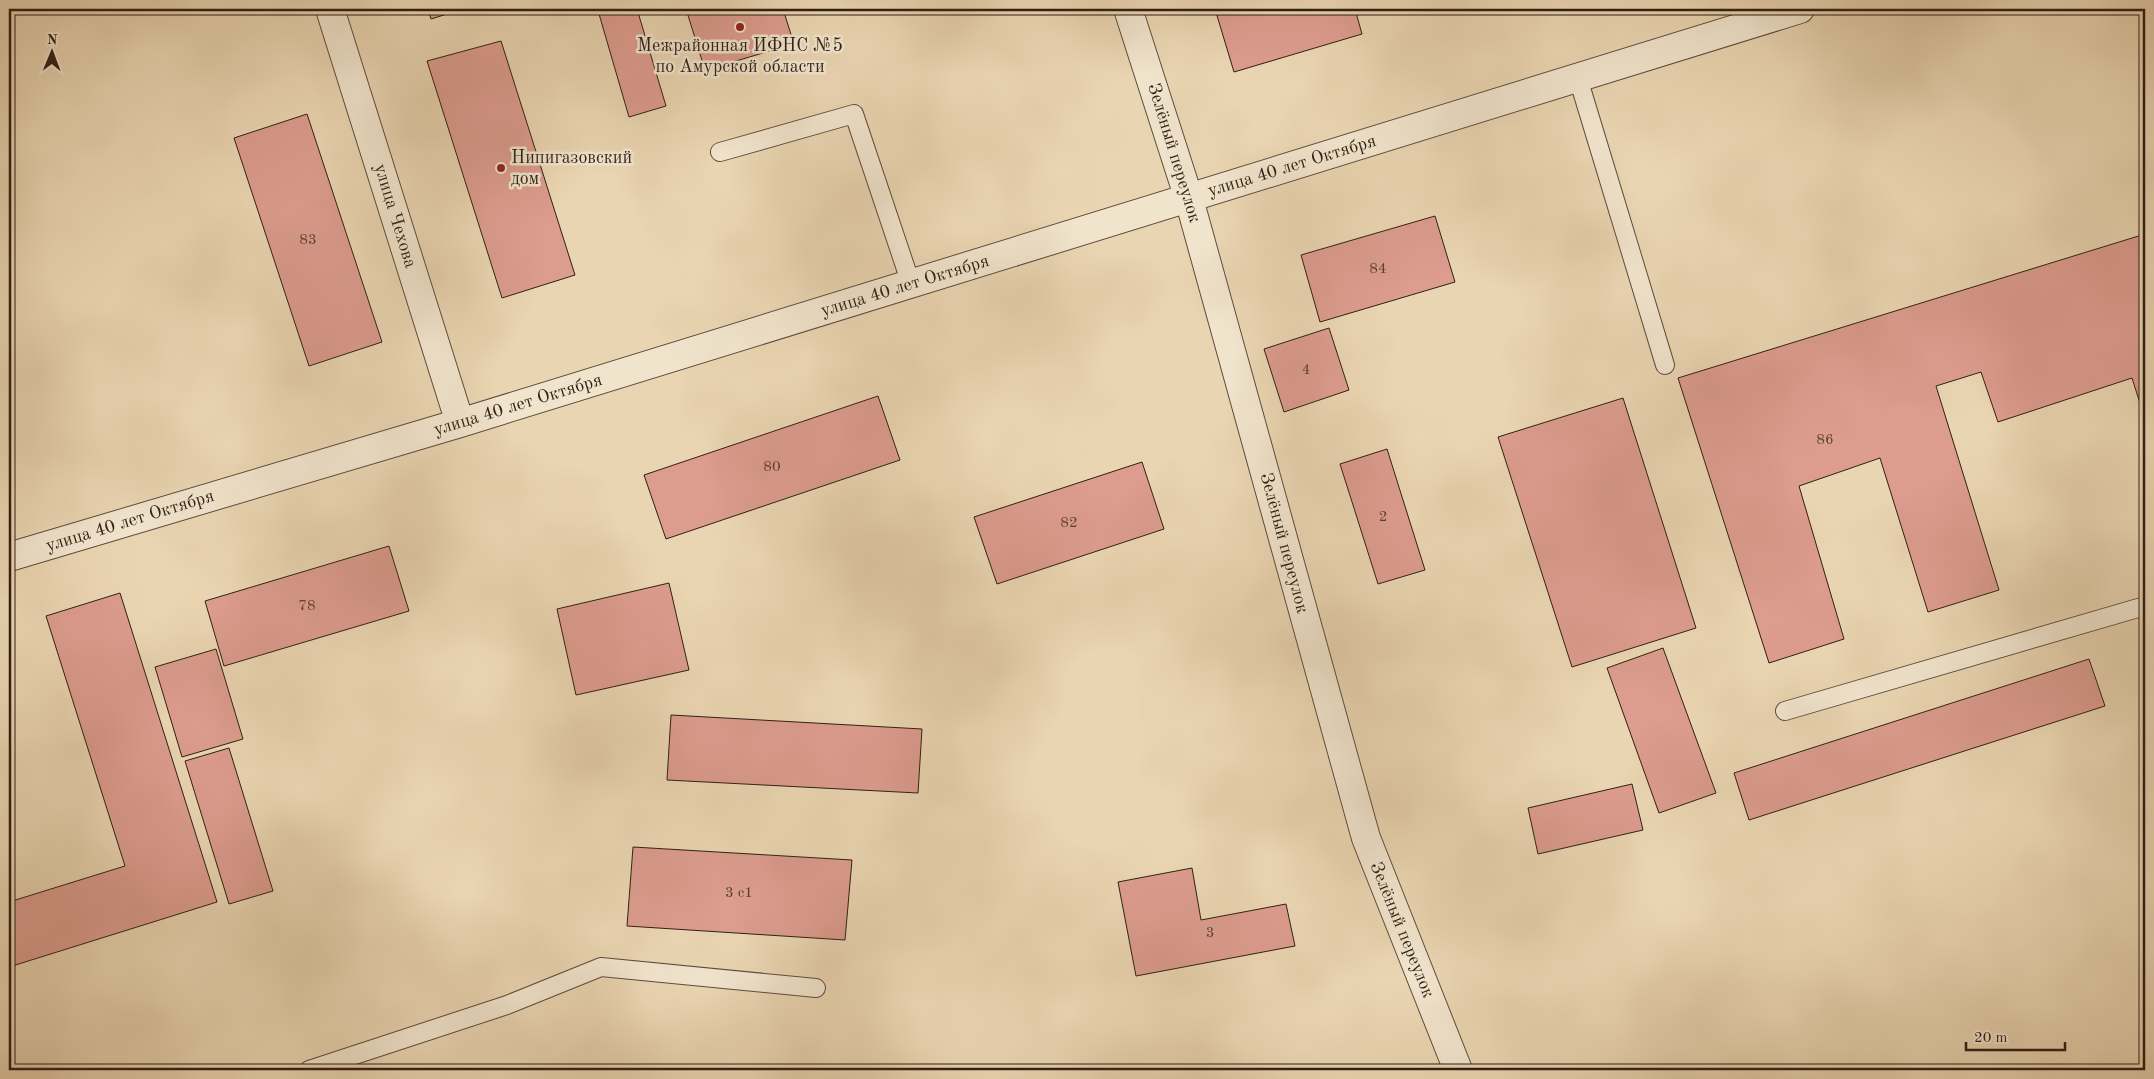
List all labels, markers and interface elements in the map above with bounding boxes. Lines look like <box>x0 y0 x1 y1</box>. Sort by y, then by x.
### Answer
marker: Межрайонная ИФНС №5 по Амурской области <box>734 21 746 33</box>
north arrow <box>28 28 78 78</box>
text: N <box>47 33 58 47</box>
place label: Межрайонная ИФНС №5 по Амурской области <box>637 37 843 76</box>
street label: Зелёный переулок <box>1144 81 1204 225</box>
street label: улица 40 лет Октября <box>1206 132 1378 200</box>
place label: Нипигазовский дом <box>511 149 632 188</box>
street label: улица Чехова <box>371 162 419 270</box>
marker: Нипигазовский дом <box>495 162 507 174</box>
house number: 83 <box>299 233 317 248</box>
street label: улица 40 лет Октября <box>819 252 991 320</box>
house number: 84 <box>1369 262 1387 277</box>
house number: 4 <box>1302 363 1310 378</box>
street label: улица 40 лет Октября <box>432 371 604 439</box>
house number: 86 <box>1816 433 1834 448</box>
house number: 80 <box>763 460 781 475</box>
street label: Зелёный переулок <box>1257 471 1311 615</box>
street label: улица 40 лет Октября <box>44 487 216 555</box>
house number: 2 <box>1379 510 1387 525</box>
house number: 82 <box>1060 516 1078 531</box>
house number: 78 <box>298 599 316 614</box>
street label: Зелёный переулок <box>1367 860 1437 1000</box>
house number: 3 с1 <box>725 886 753 901</box>
house number: 3 <box>1206 926 1214 941</box>
scale bar <box>1966 1019 2065 1051</box>
text: 20 m <box>1974 1031 2008 1046</box>

